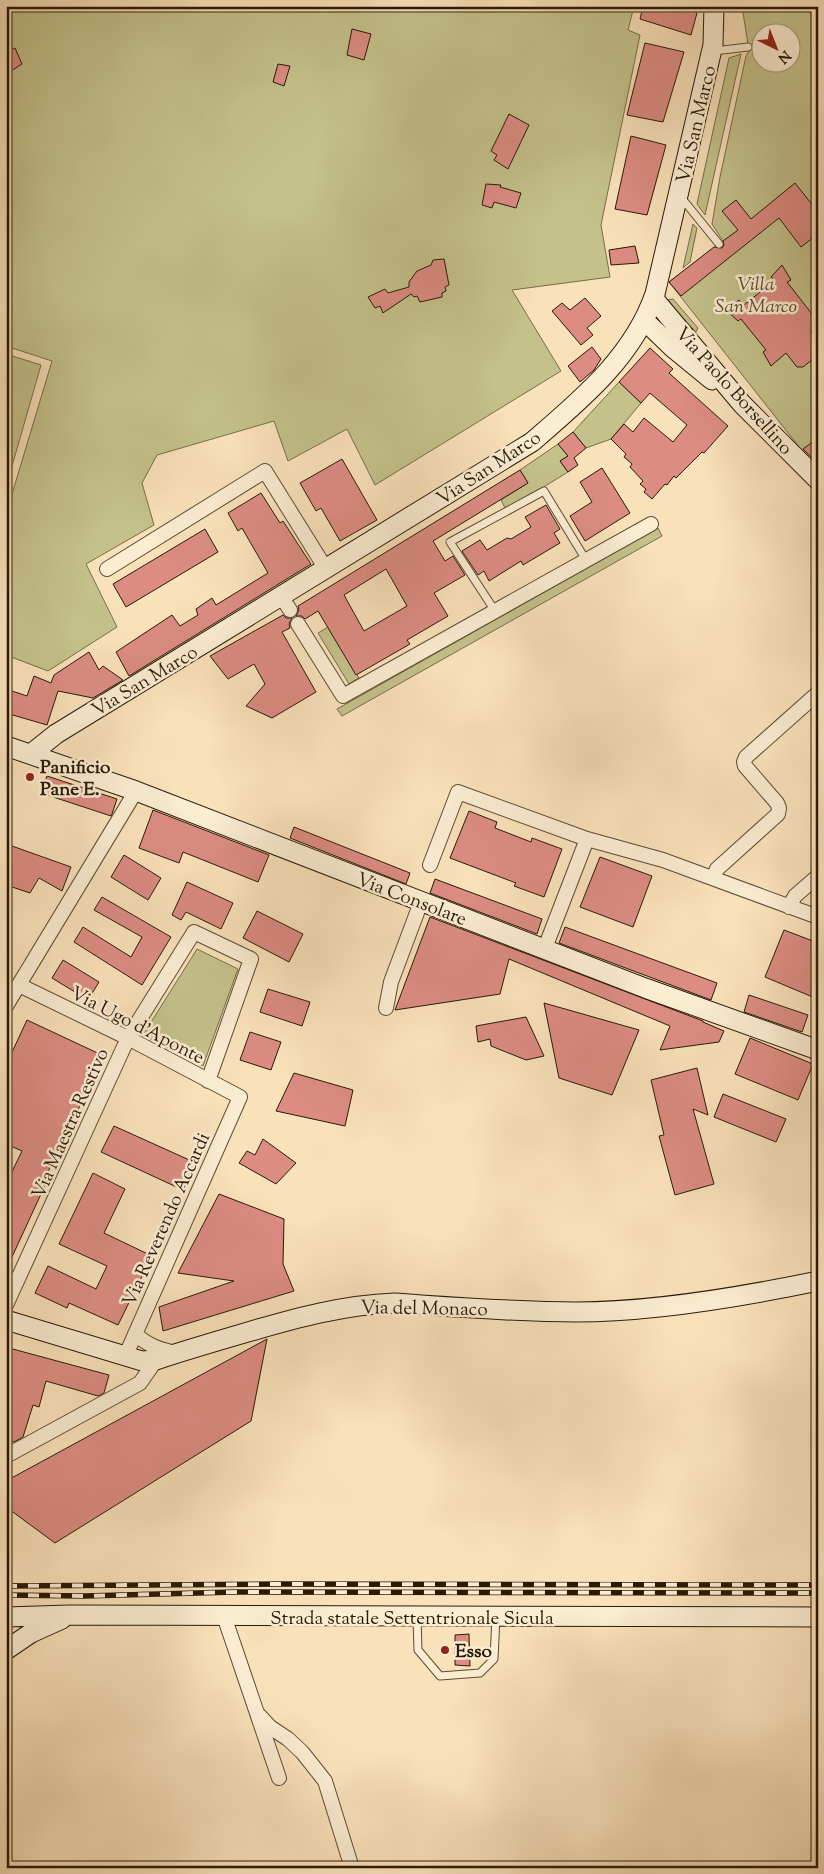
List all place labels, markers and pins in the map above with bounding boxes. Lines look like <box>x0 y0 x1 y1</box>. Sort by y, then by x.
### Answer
place label: Panificio Pane E. <box>40 755 111 804</box>
marker: Panificio Pane E. <box>24 771 36 783</box>
place label: Esso <box>455 1639 492 1666</box>
marker: Esso <box>439 1644 451 1656</box>

